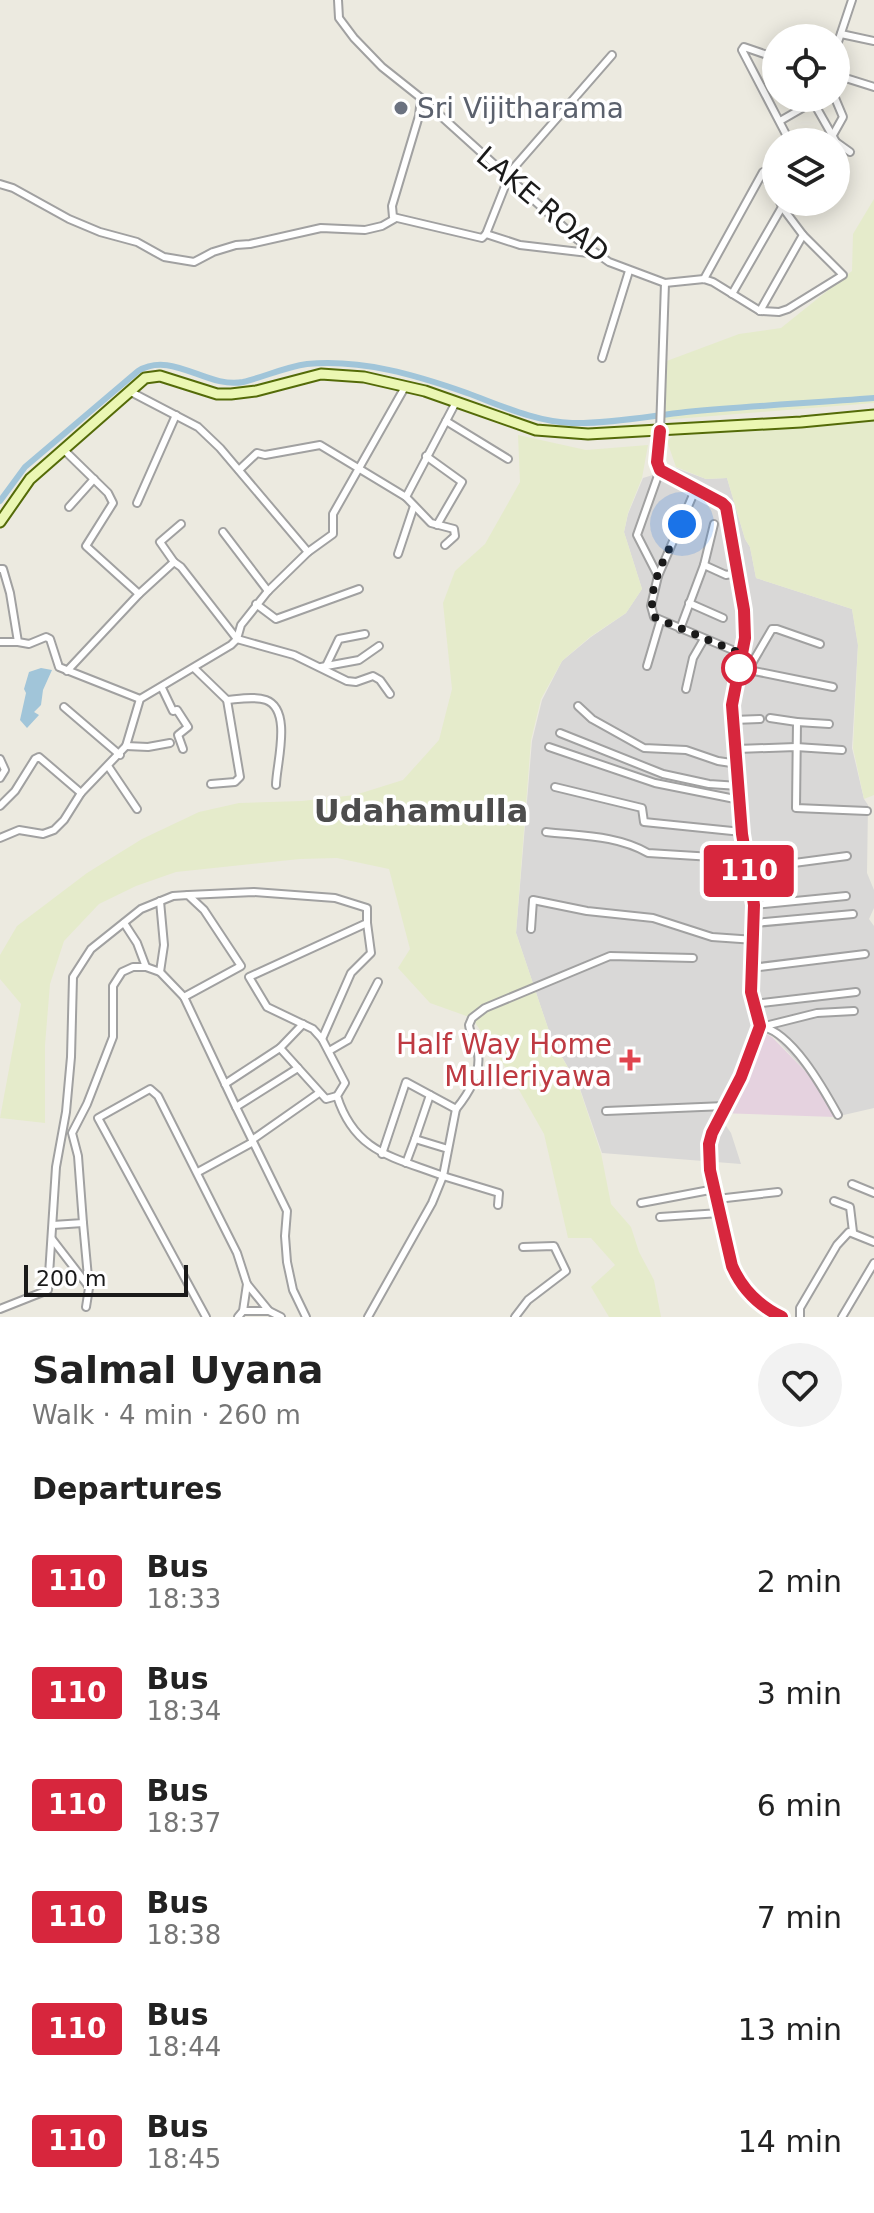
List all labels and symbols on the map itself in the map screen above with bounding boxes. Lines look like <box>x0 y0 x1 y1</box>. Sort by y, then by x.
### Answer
place label: Sri Vijitharama <box>417 92 624 125</box>
marker: Sri Vijitharama <box>392 99 410 117</box>
street label: LAKE ROAD <box>470 140 615 269</box>
your location <box>662 504 702 544</box>
unlabelled marker <box>722 651 756 685</box>
district label: Udahamulla <box>314 792 528 830</box>
line badge: 110 <box>703 845 795 897</box>
place label: Half Way Home Mulleriyawa <box>396 1028 612 1093</box>
marker: Half Way Home Mulleriyawa <box>619 1049 641 1071</box>
scale bar <box>24 1261 188 1297</box>

